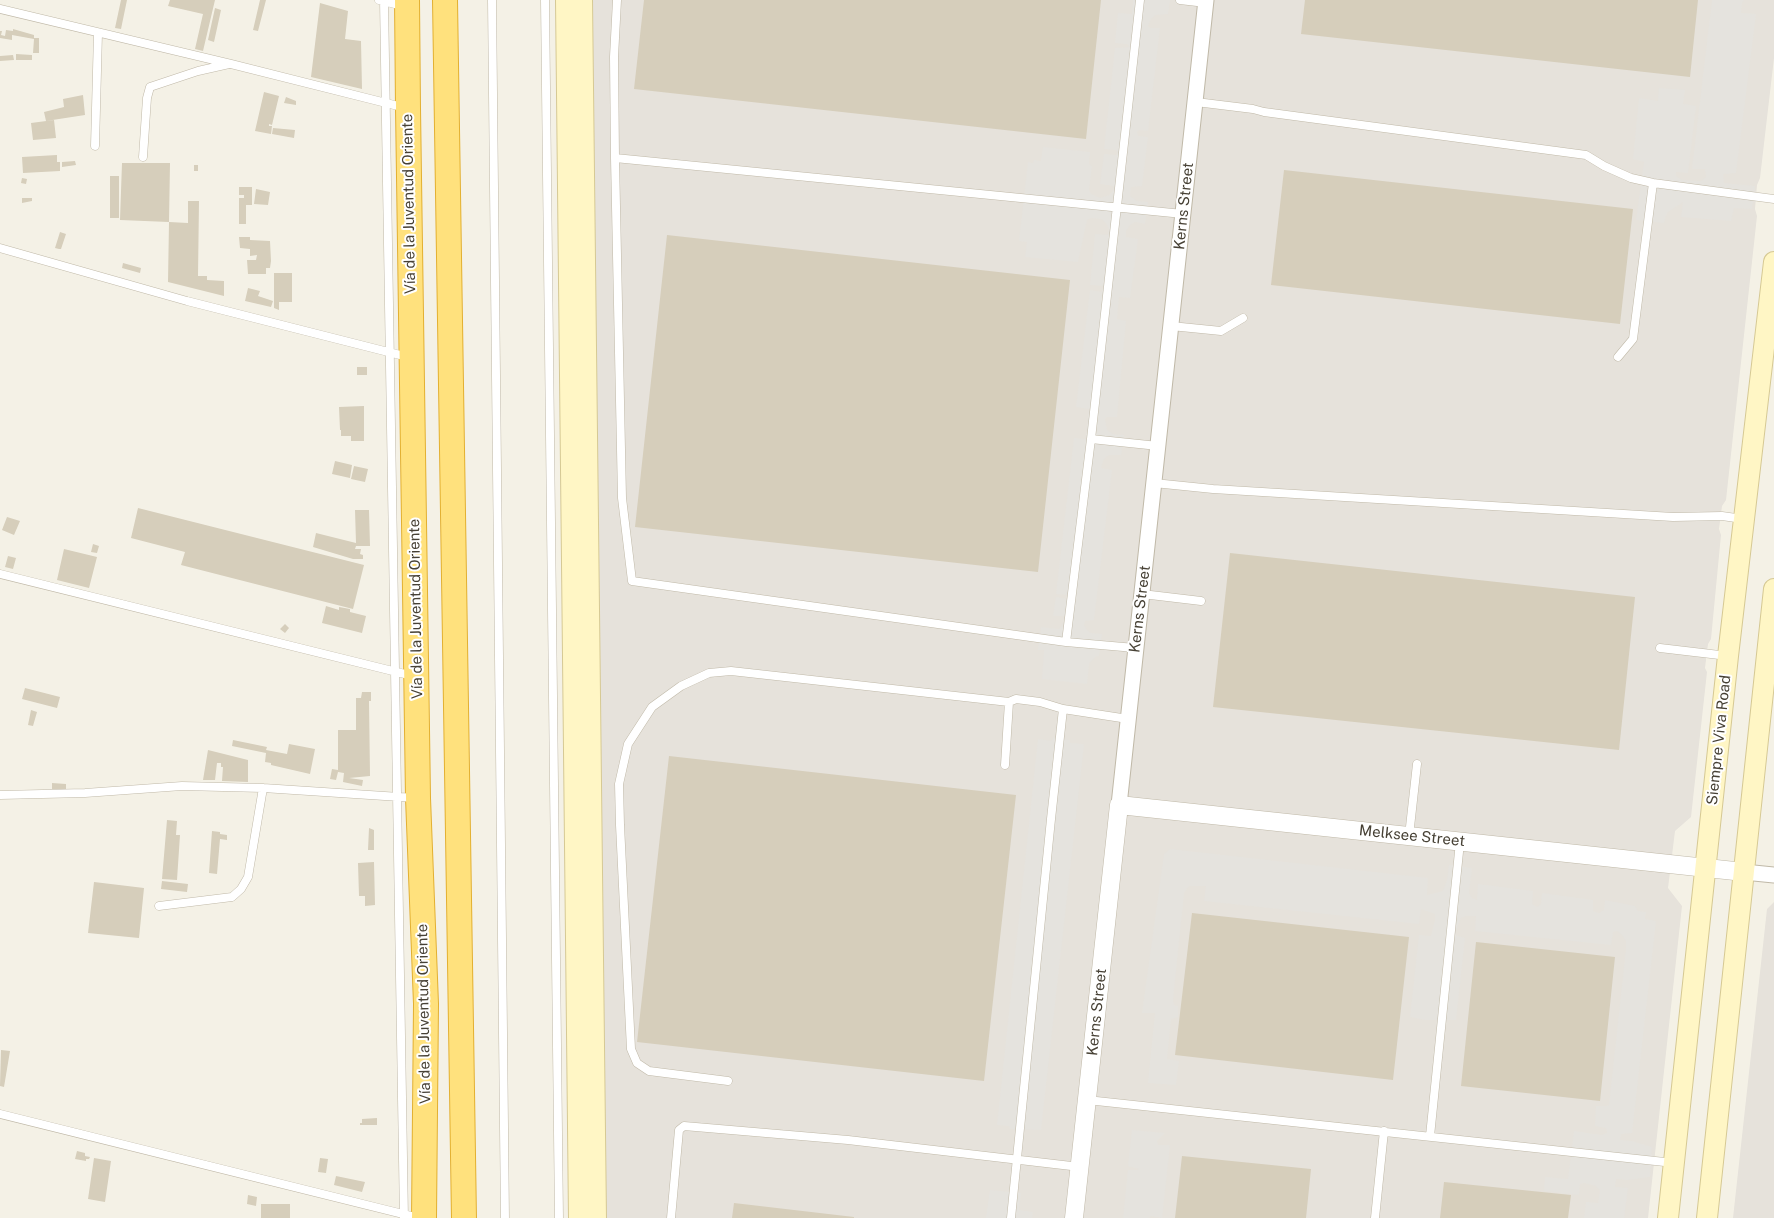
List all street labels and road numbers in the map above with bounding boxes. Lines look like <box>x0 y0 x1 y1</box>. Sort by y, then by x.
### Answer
street label: Vía de la Juventud Oriente <box>398 114 420 294</box>
street label: Kerns Street <box>1170 161 1198 251</box>
street label: Vía de la Juventud Oriente <box>405 519 427 699</box>
street label: Kerns Street <box>1126 564 1154 654</box>
street label: Siempre Viva Road <box>1703 674 1735 806</box>
street label: Melksee Street <box>1358 821 1466 851</box>
street label: Vía de la Juventud Oriente <box>413 924 435 1104</box>
street label: Kerns Street <box>1083 967 1111 1057</box>

